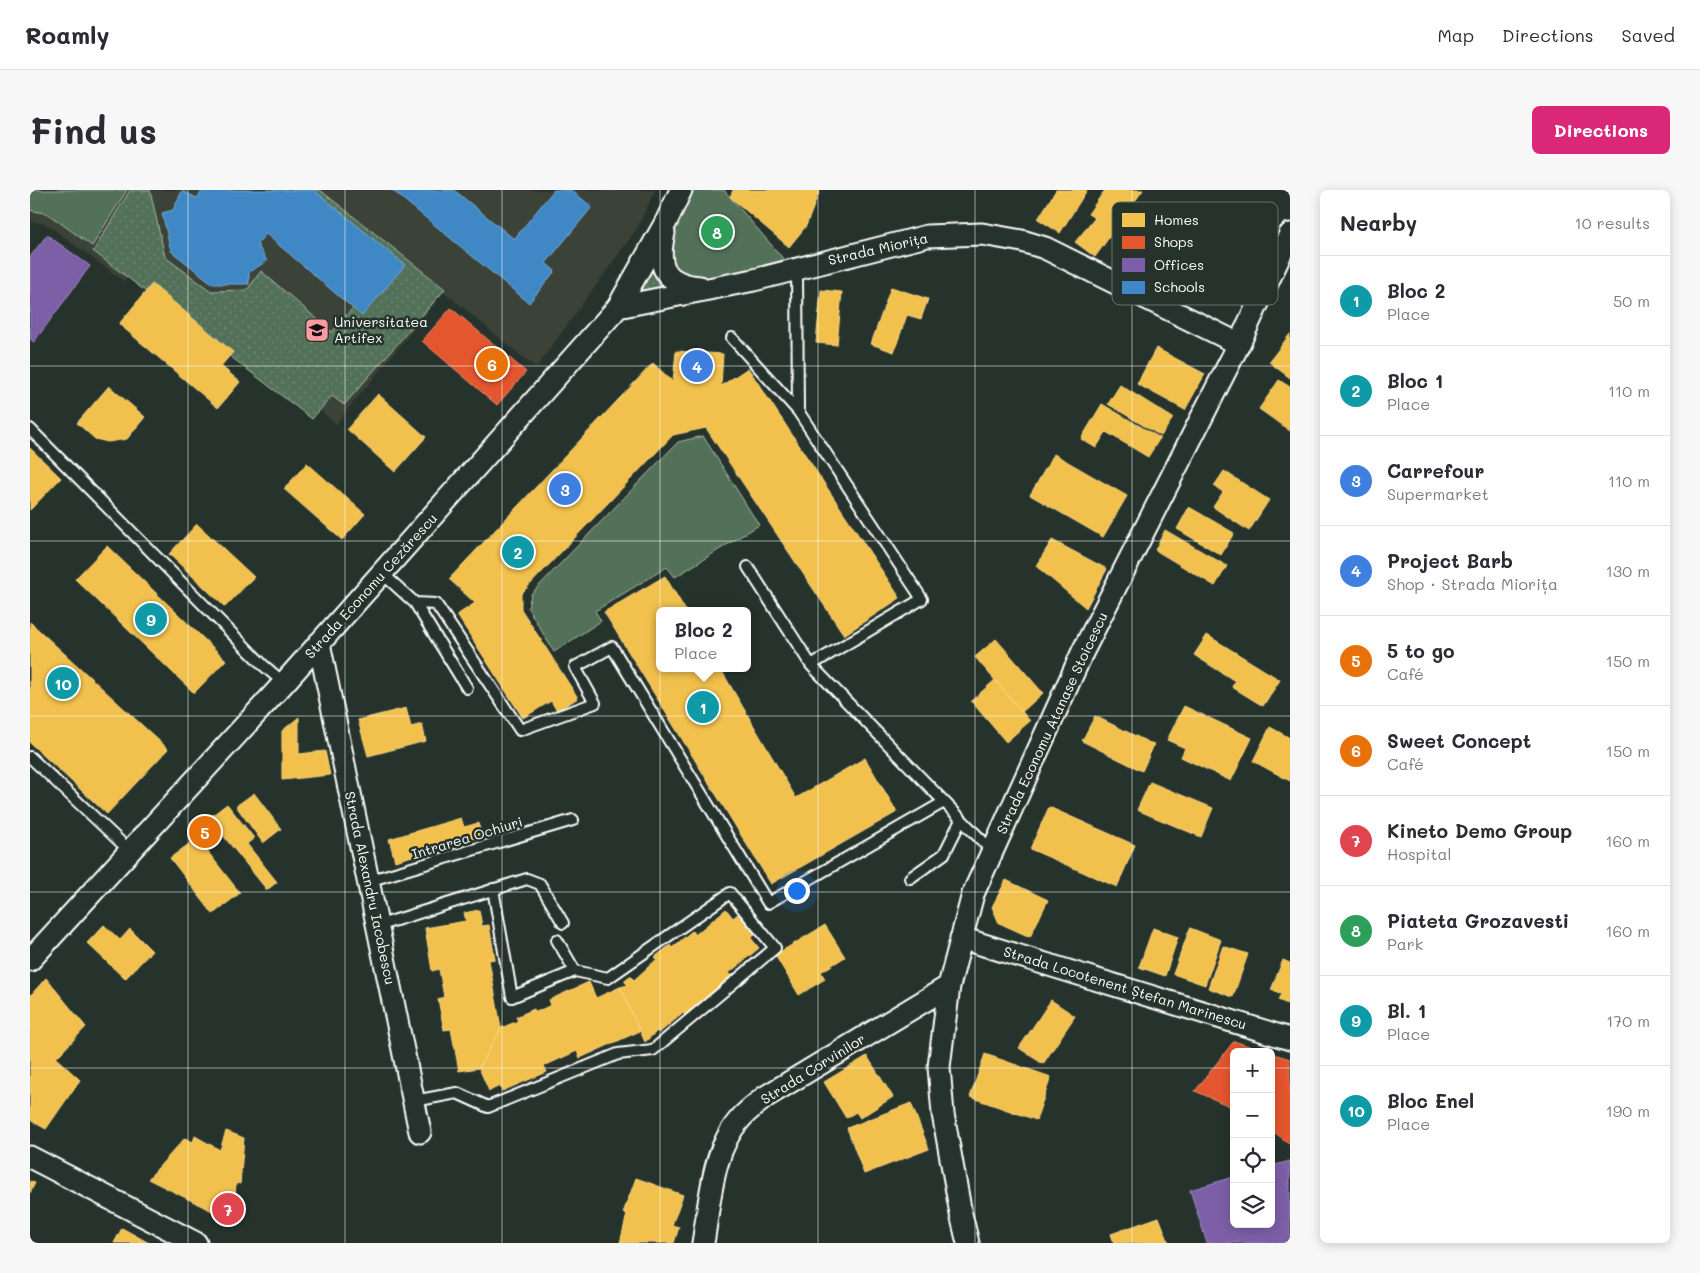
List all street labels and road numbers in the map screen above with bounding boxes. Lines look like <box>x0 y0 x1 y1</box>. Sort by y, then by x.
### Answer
street label: Strada Miorița <box>826 228 930 269</box>
street label: Strada Economu Cezărescu <box>300 509 441 662</box>
street label: Strada Economu Atanase Stoicescu <box>992 609 1112 837</box>
street label: Strada Alexandru Iacobescu <box>341 790 400 986</box>
street label: Intrarea Ochiuri <box>409 812 525 863</box>
street label: Strada Locotenent Ștefan Marinescu <box>1001 941 1249 1034</box>
street label: Strada Corvinilor <box>757 1029 869 1108</box>

